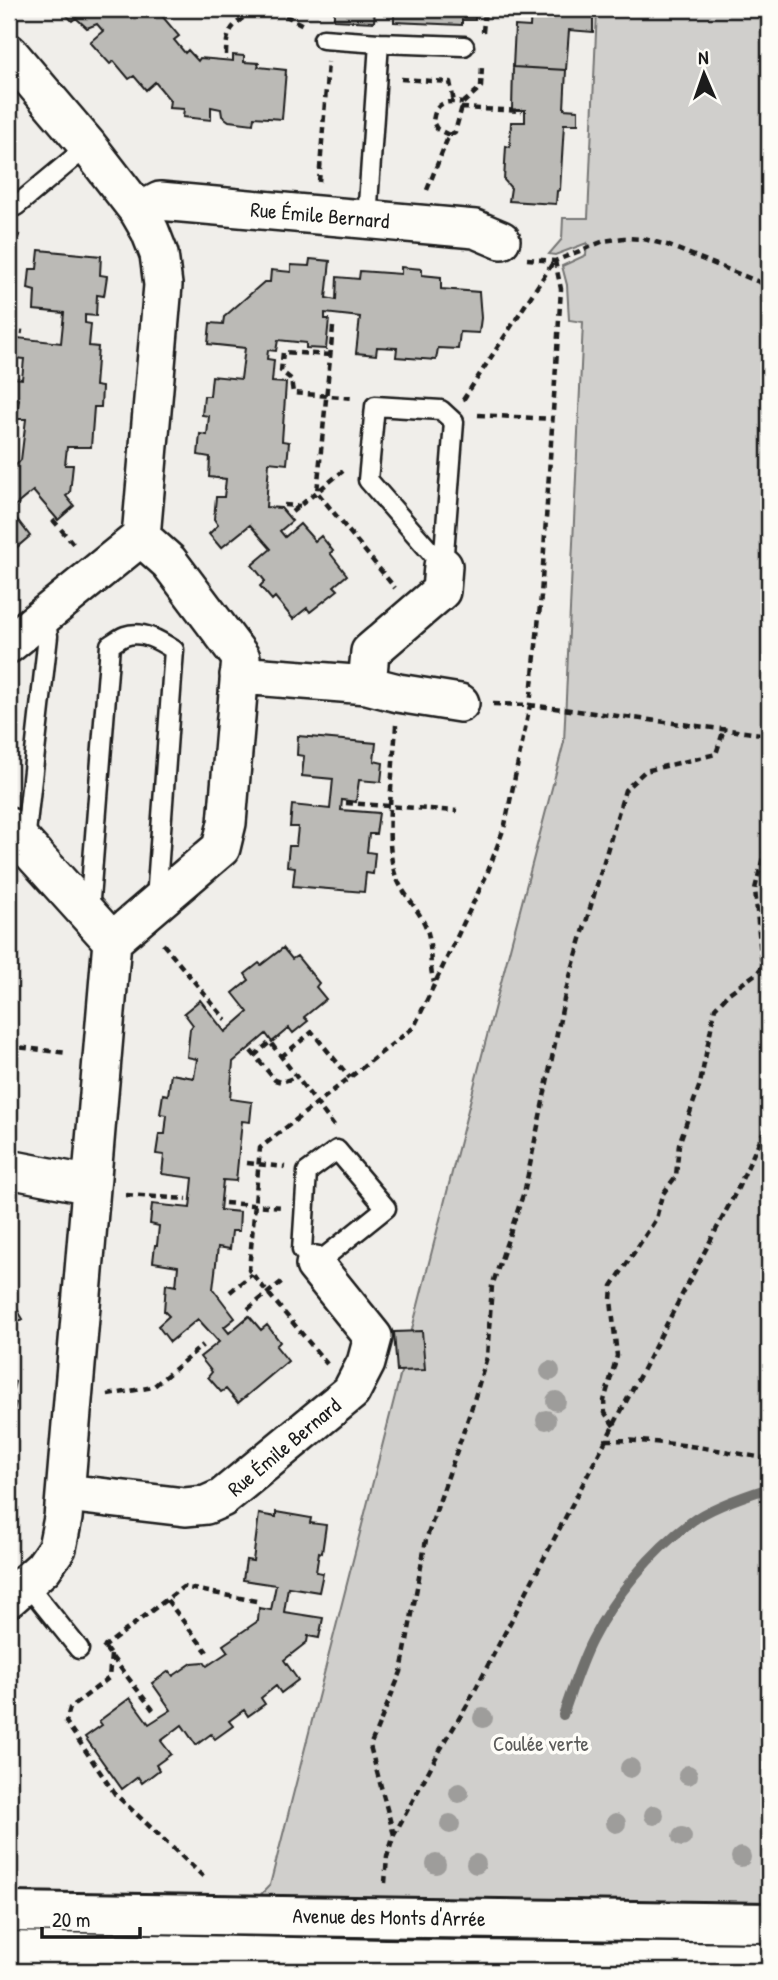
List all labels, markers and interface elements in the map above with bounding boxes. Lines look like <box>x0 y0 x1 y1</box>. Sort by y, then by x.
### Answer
north arrow <box>670 38 740 108</box>
text: N <box>698 44 709 70</box>
street label: Rue Émile Bernard <box>249 194 391 236</box>
street label: Rue Émile Bernard <box>221 1391 347 1503</box>
park label: Coulée verte <box>493 1729 589 1758</box>
scale bar <box>42 1896 140 1940</box>
street label: Avenue des Monts d'Arrée <box>292 1901 486 1933</box>
text: 20 m <box>52 1905 90 1934</box>

